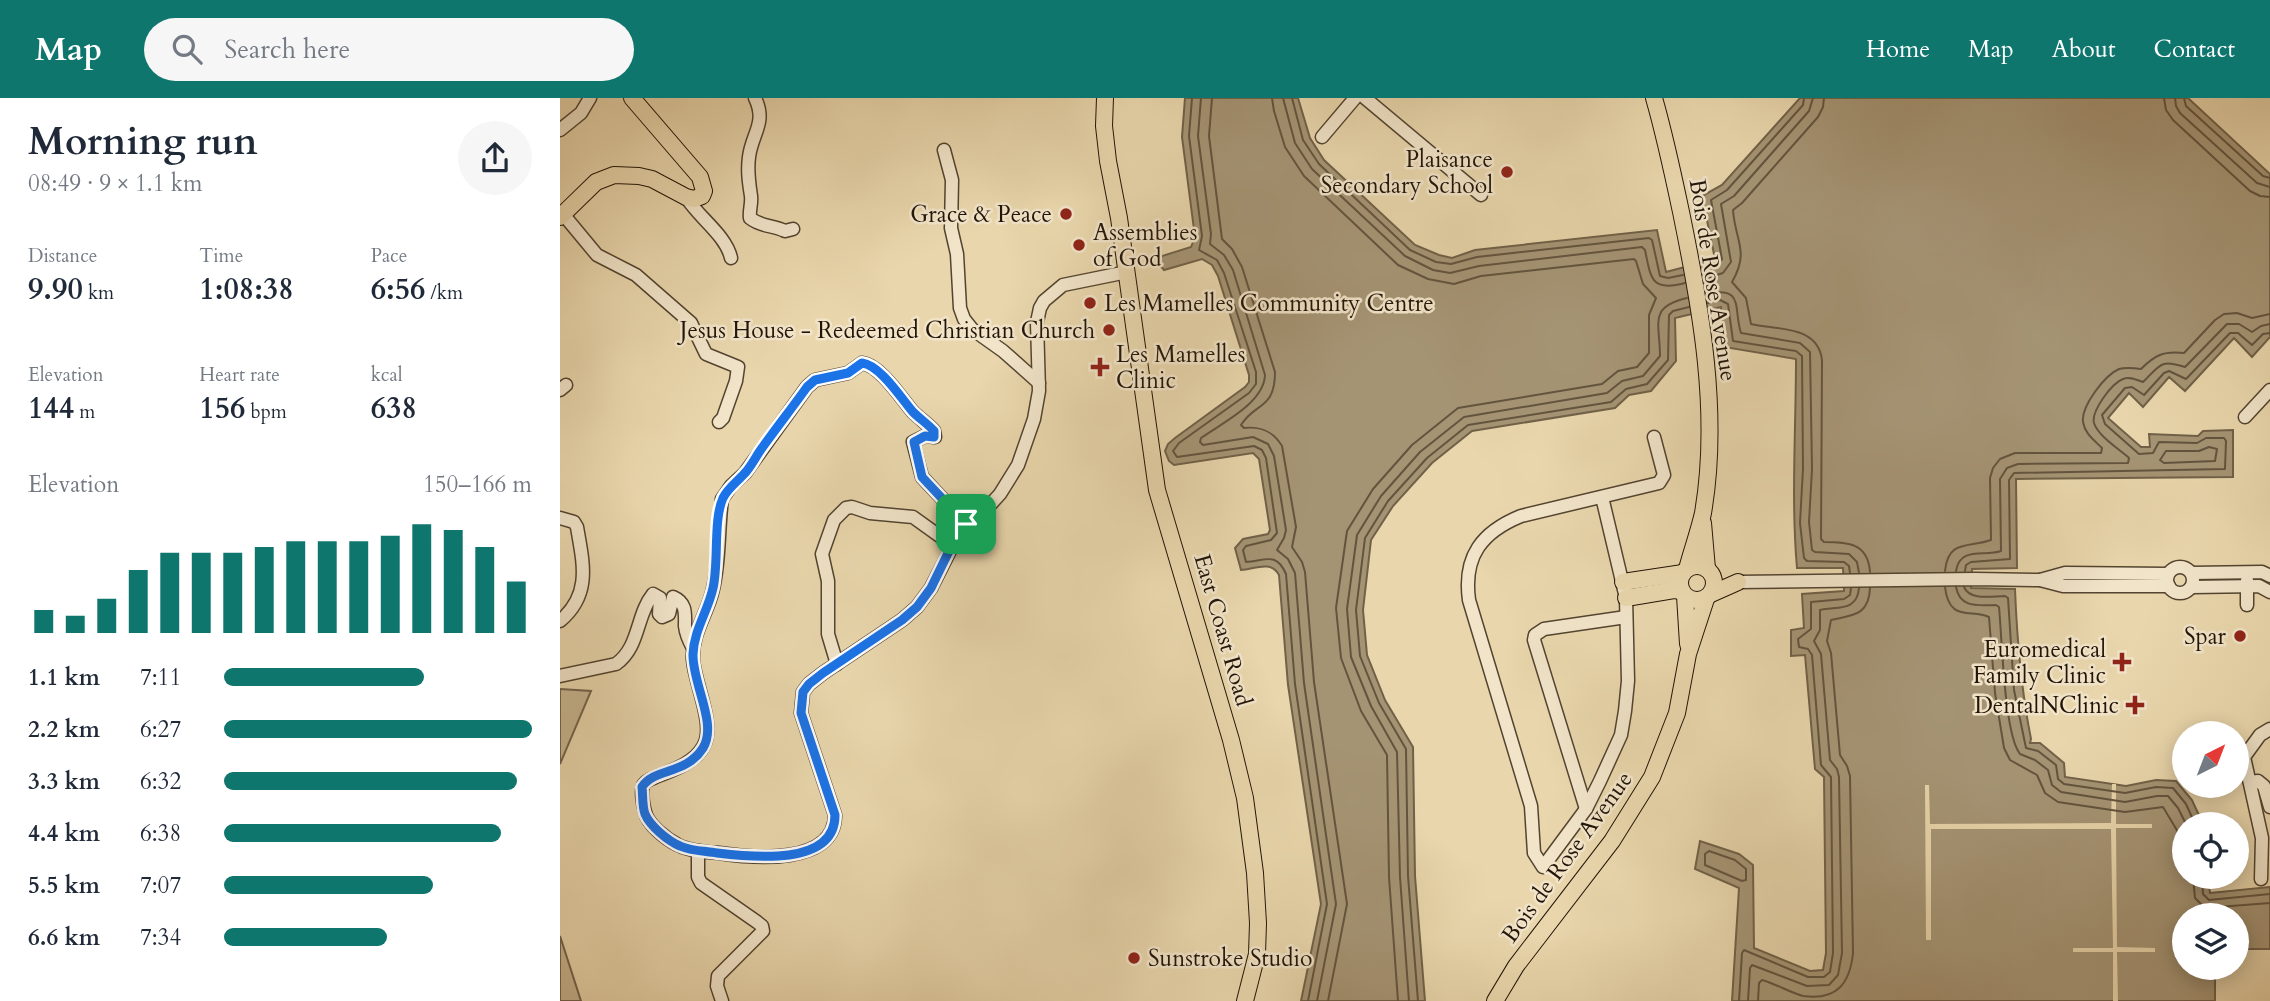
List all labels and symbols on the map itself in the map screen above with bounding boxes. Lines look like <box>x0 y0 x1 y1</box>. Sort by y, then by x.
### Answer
place label: Plaisance Secondary School <box>1321 144 1493 201</box>
marker: Plaisance Secondary School <box>1499 164 1515 180</box>
street label: Bois de Rose Avenue <box>1682 177 1744 383</box>
place label: Grace & Peace <box>910 199 1052 230</box>
marker: Grace & Peace <box>1058 206 1074 222</box>
place label: Assemblies of God <box>1093 217 1197 274</box>
marker: Assemblies of God <box>1071 237 1087 253</box>
place label: Les Mamelles Community Centre <box>1104 288 1434 319</box>
marker: Les Mamelles Community Centre <box>1082 295 1098 311</box>
place label: Jesus House - Redeemed Christian Church <box>677 315 1095 346</box>
marker: Jesus House - Redeemed Christian Church <box>1101 322 1117 338</box>
place label: Les Mamelles Clinic <box>1116 339 1246 396</box>
marker: Les Mamelles Clinic <box>1090 357 1110 377</box>
pin <box>936 494 996 554</box>
street label: East Coast Road <box>1186 550 1260 710</box>
place label: Spar <box>2184 621 2227 652</box>
marker: Spar <box>2232 628 2248 644</box>
place label: Euromedical Family Clinic <box>1973 634 2106 691</box>
marker: Euromedical Family Clinic <box>2112 652 2132 672</box>
place label: DentalNClinic <box>1974 690 2119 721</box>
marker: DentalNClinic <box>2125 695 2145 715</box>
north arrow <box>2172 721 2249 798</box>
street label: Bois de Rose Avenue <box>1494 765 1640 949</box>
place label: Sunstroke Studio <box>1148 943 1312 974</box>
marker: Sunstroke Studio <box>1126 950 1142 966</box>

